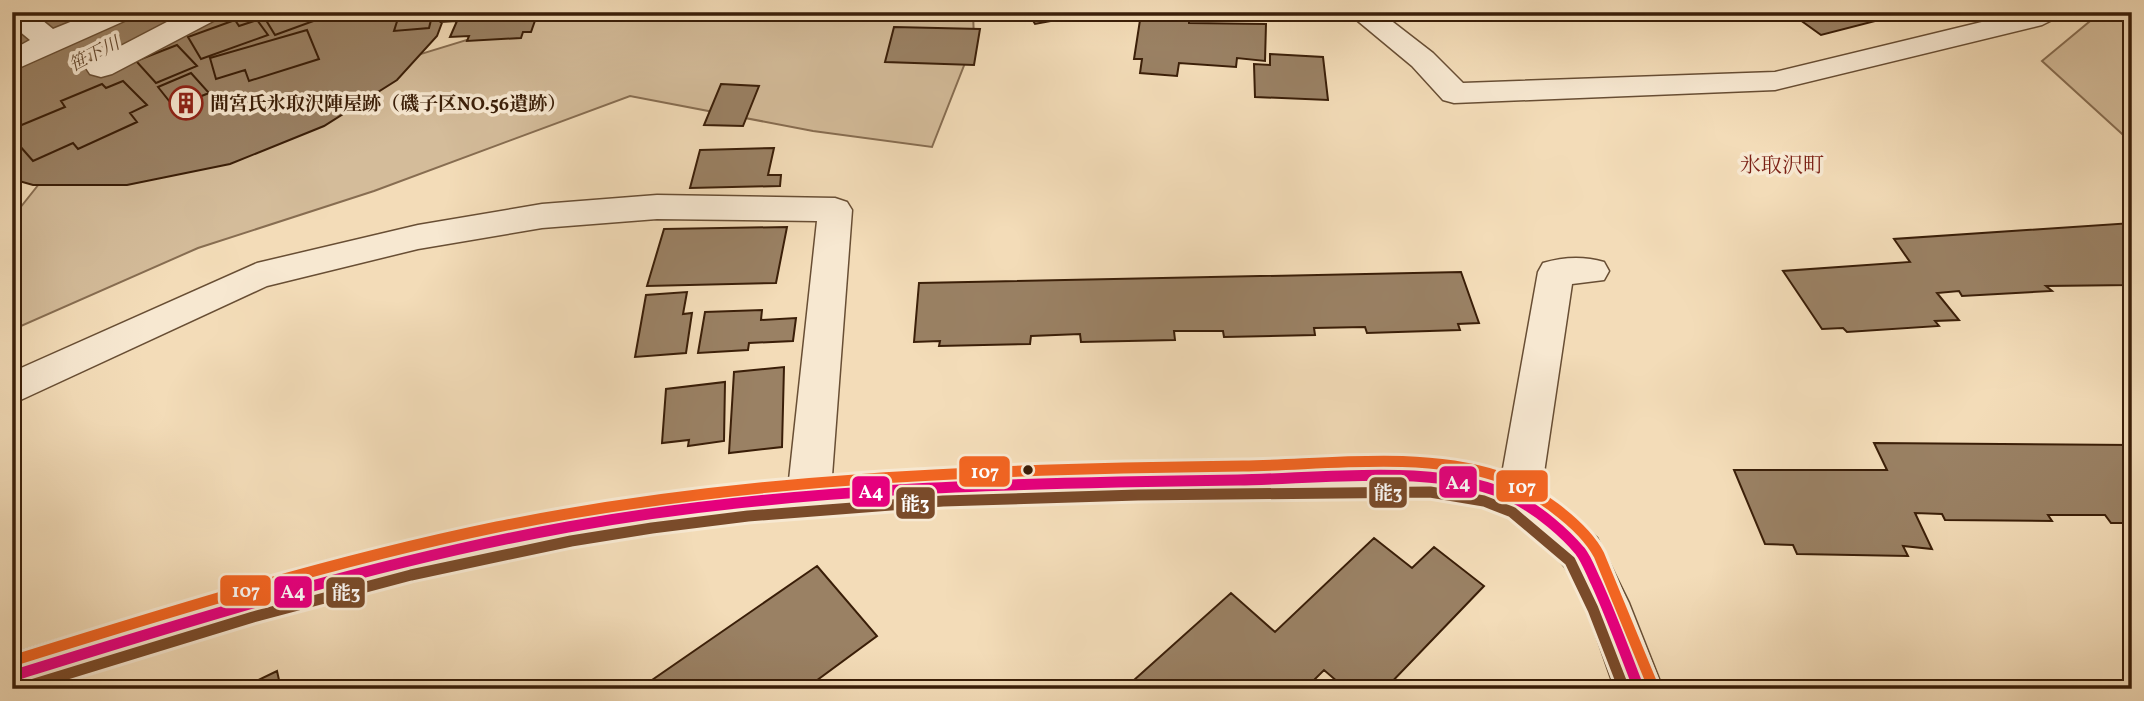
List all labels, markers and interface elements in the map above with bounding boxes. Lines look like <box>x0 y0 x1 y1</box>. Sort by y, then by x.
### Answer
water label: 笹下川 <box>65 31 126 79</box>
building icon: 間宮氏氷取沢陣屋跡（磯子区NO.56遺跡） <box>167 84 205 122</box>
place label: 間宮氏氷取沢陣屋跡（磯子区NO.56遺跡） <box>210 92 566 118</box>
district label: 氷取沢町 <box>1740 152 1824 181</box>
line badge: 107 <box>958 455 1011 488</box>
text: 107 <box>971 460 999 486</box>
unlabelled marker <box>1021 463 1035 477</box>
line badge: A4 <box>1438 465 1478 499</box>
line badge: 107 <box>1495 469 1549 503</box>
text: A4 <box>1445 471 1471 497</box>
line badge: A4 <box>851 475 891 508</box>
text: 107 <box>1508 475 1536 501</box>
line badge: 能3 <box>1368 476 1408 509</box>
text: A4 <box>858 480 884 506</box>
text: 能3 <box>1374 481 1402 507</box>
line badge: 能3 <box>895 486 936 520</box>
text: 能3 <box>901 492 929 518</box>
line badge: 107 <box>219 574 272 607</box>
line badge: A4 <box>273 575 313 609</box>
line badge: 能3 <box>325 576 366 609</box>
text: 107 <box>232 579 260 605</box>
text: A4 <box>280 580 306 606</box>
text: 能3 <box>332 581 360 607</box>

